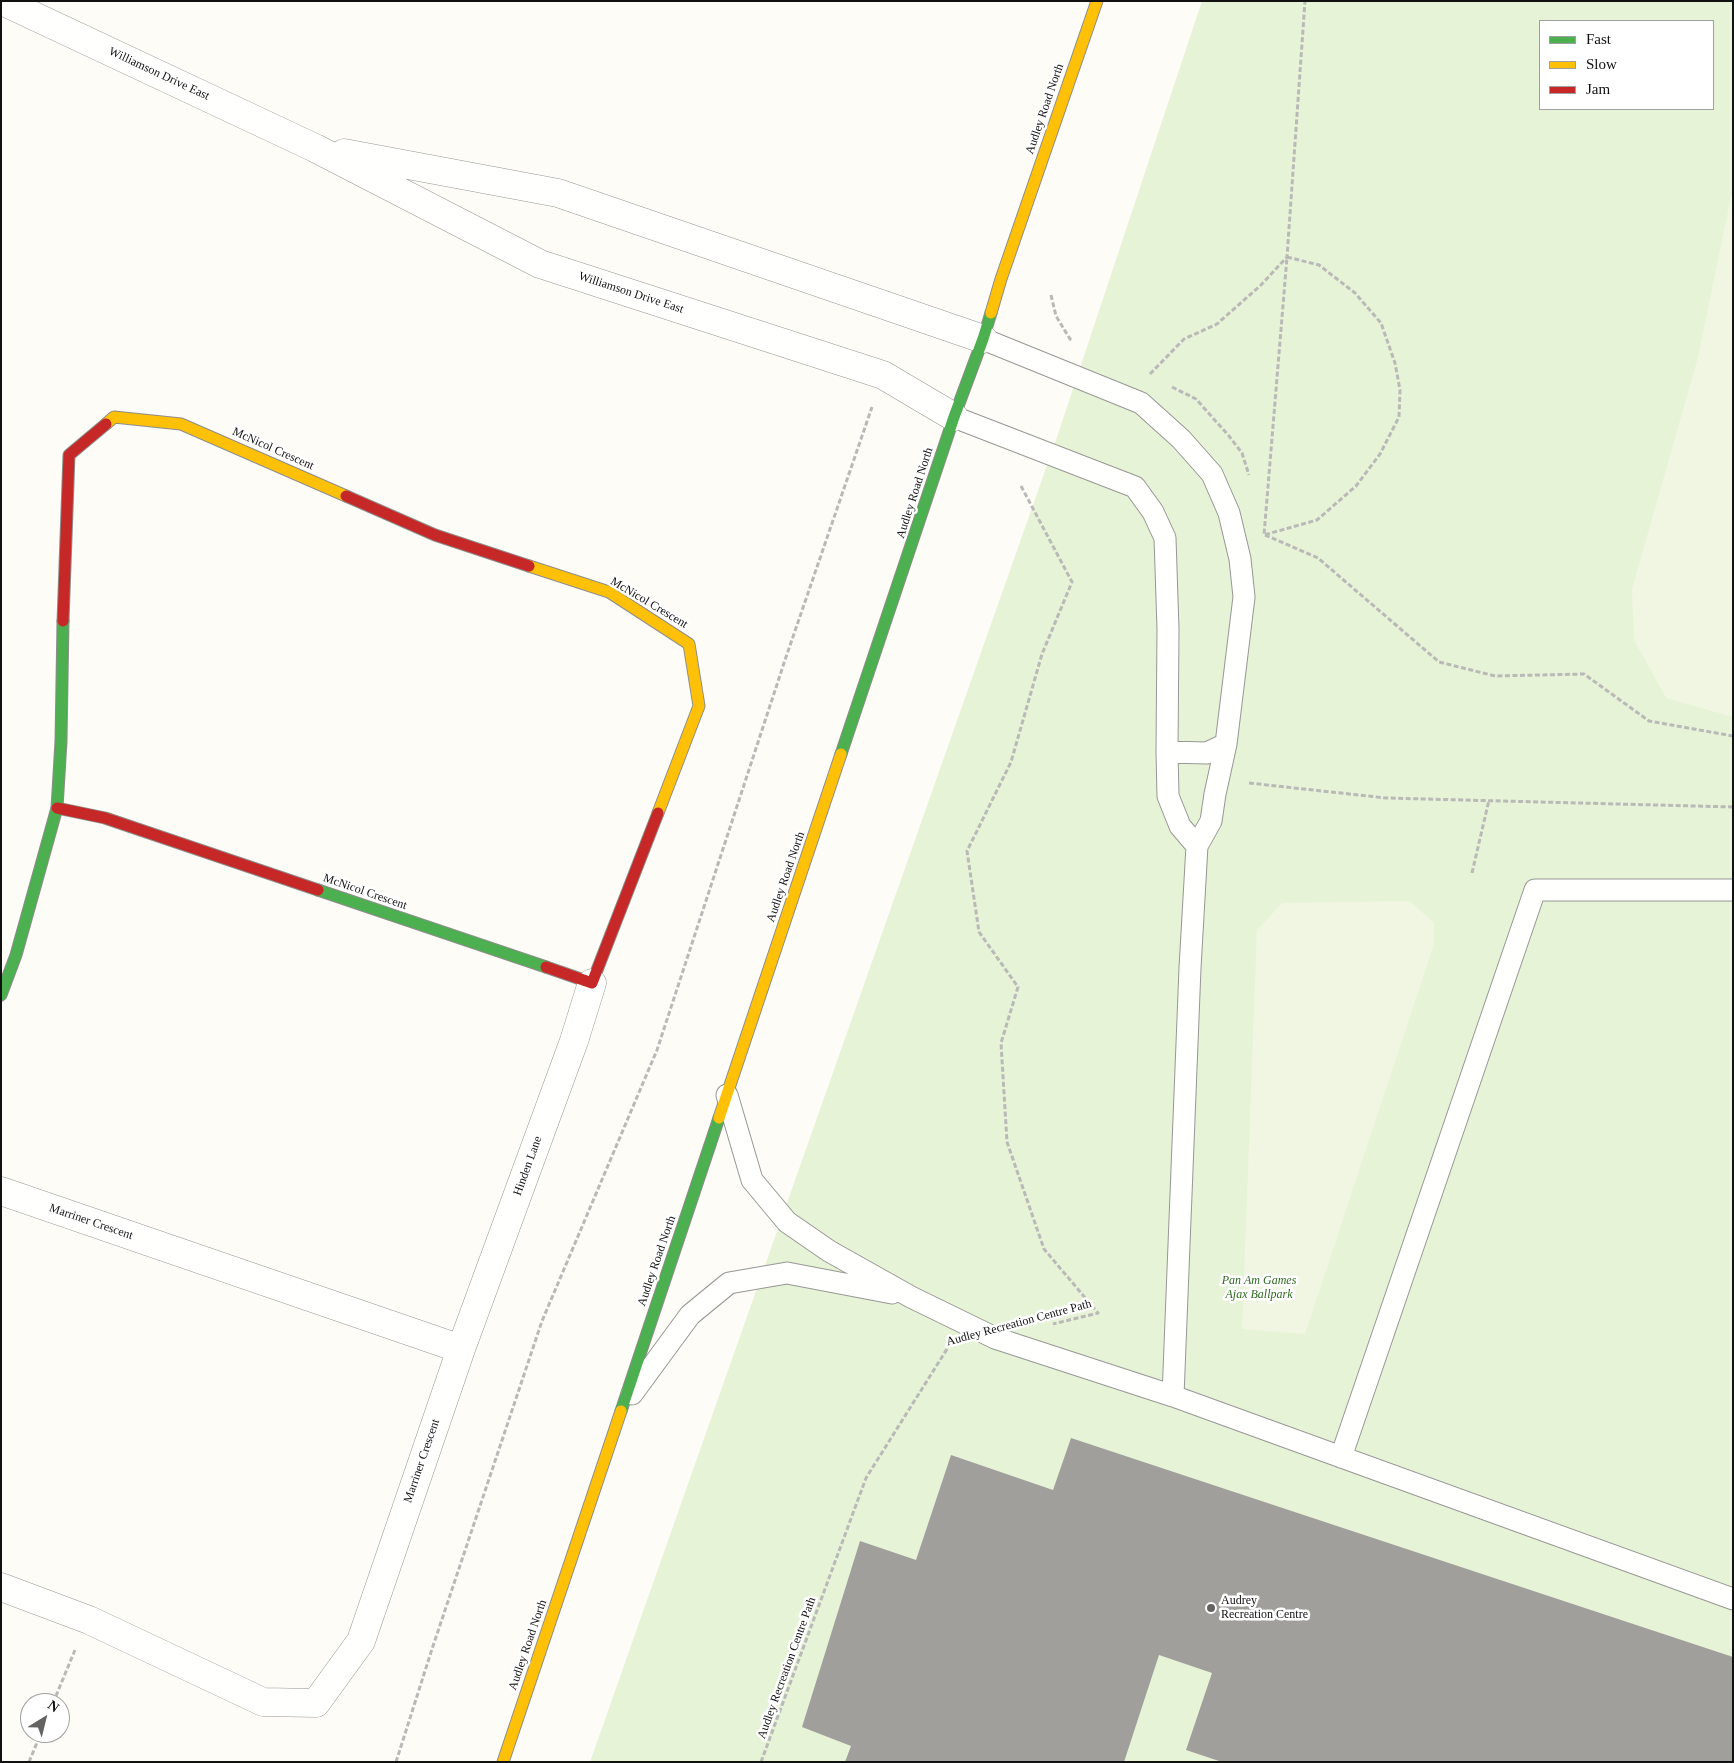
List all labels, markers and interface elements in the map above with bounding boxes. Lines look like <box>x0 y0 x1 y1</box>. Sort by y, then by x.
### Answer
legend <box>1539 20 1714 110</box>
text: Fast <box>1586 31 1611 47</box>
street label: Williamson Drive East <box>106 44 212 104</box>
text: Slow <box>1586 56 1617 72</box>
street label: Audley Road North <box>1023 62 1067 156</box>
text: Jam <box>1586 81 1610 97</box>
street label: Williamson Drive East <box>577 269 685 317</box>
street label: McNicol Crescent <box>230 425 316 473</box>
street label: Audley Road North <box>894 446 936 540</box>
street label: McNicol Crescent <box>608 574 690 632</box>
street label: Audley Road North <box>764 830 808 924</box>
street label: McNicol Crescent <box>321 871 409 913</box>
street label: Hinden Lane <box>511 1134 545 1198</box>
street label: Marriner Crescent <box>47 1201 135 1243</box>
street label: Audley Road North <box>635 1214 679 1308</box>
park label: Pan Am Games Ajax Ballpark <box>1222 1274 1296 1302</box>
street label: Audley Recreation Centre Path <box>945 1297 1093 1349</box>
street label: Marriner Crescent <box>401 1417 443 1505</box>
place label: Audrey Recreation Centre <box>1221 1594 1308 1622</box>
street label: Audley Recreation Centre Path <box>755 1595 819 1741</box>
street label: Audley Road North <box>506 1598 550 1692</box>
marker: Audrey Recreation Centre <box>1205 1602 1217 1614</box>
north arrow <box>20 1693 70 1743</box>
text: N <box>45 1697 62 1715</box>

